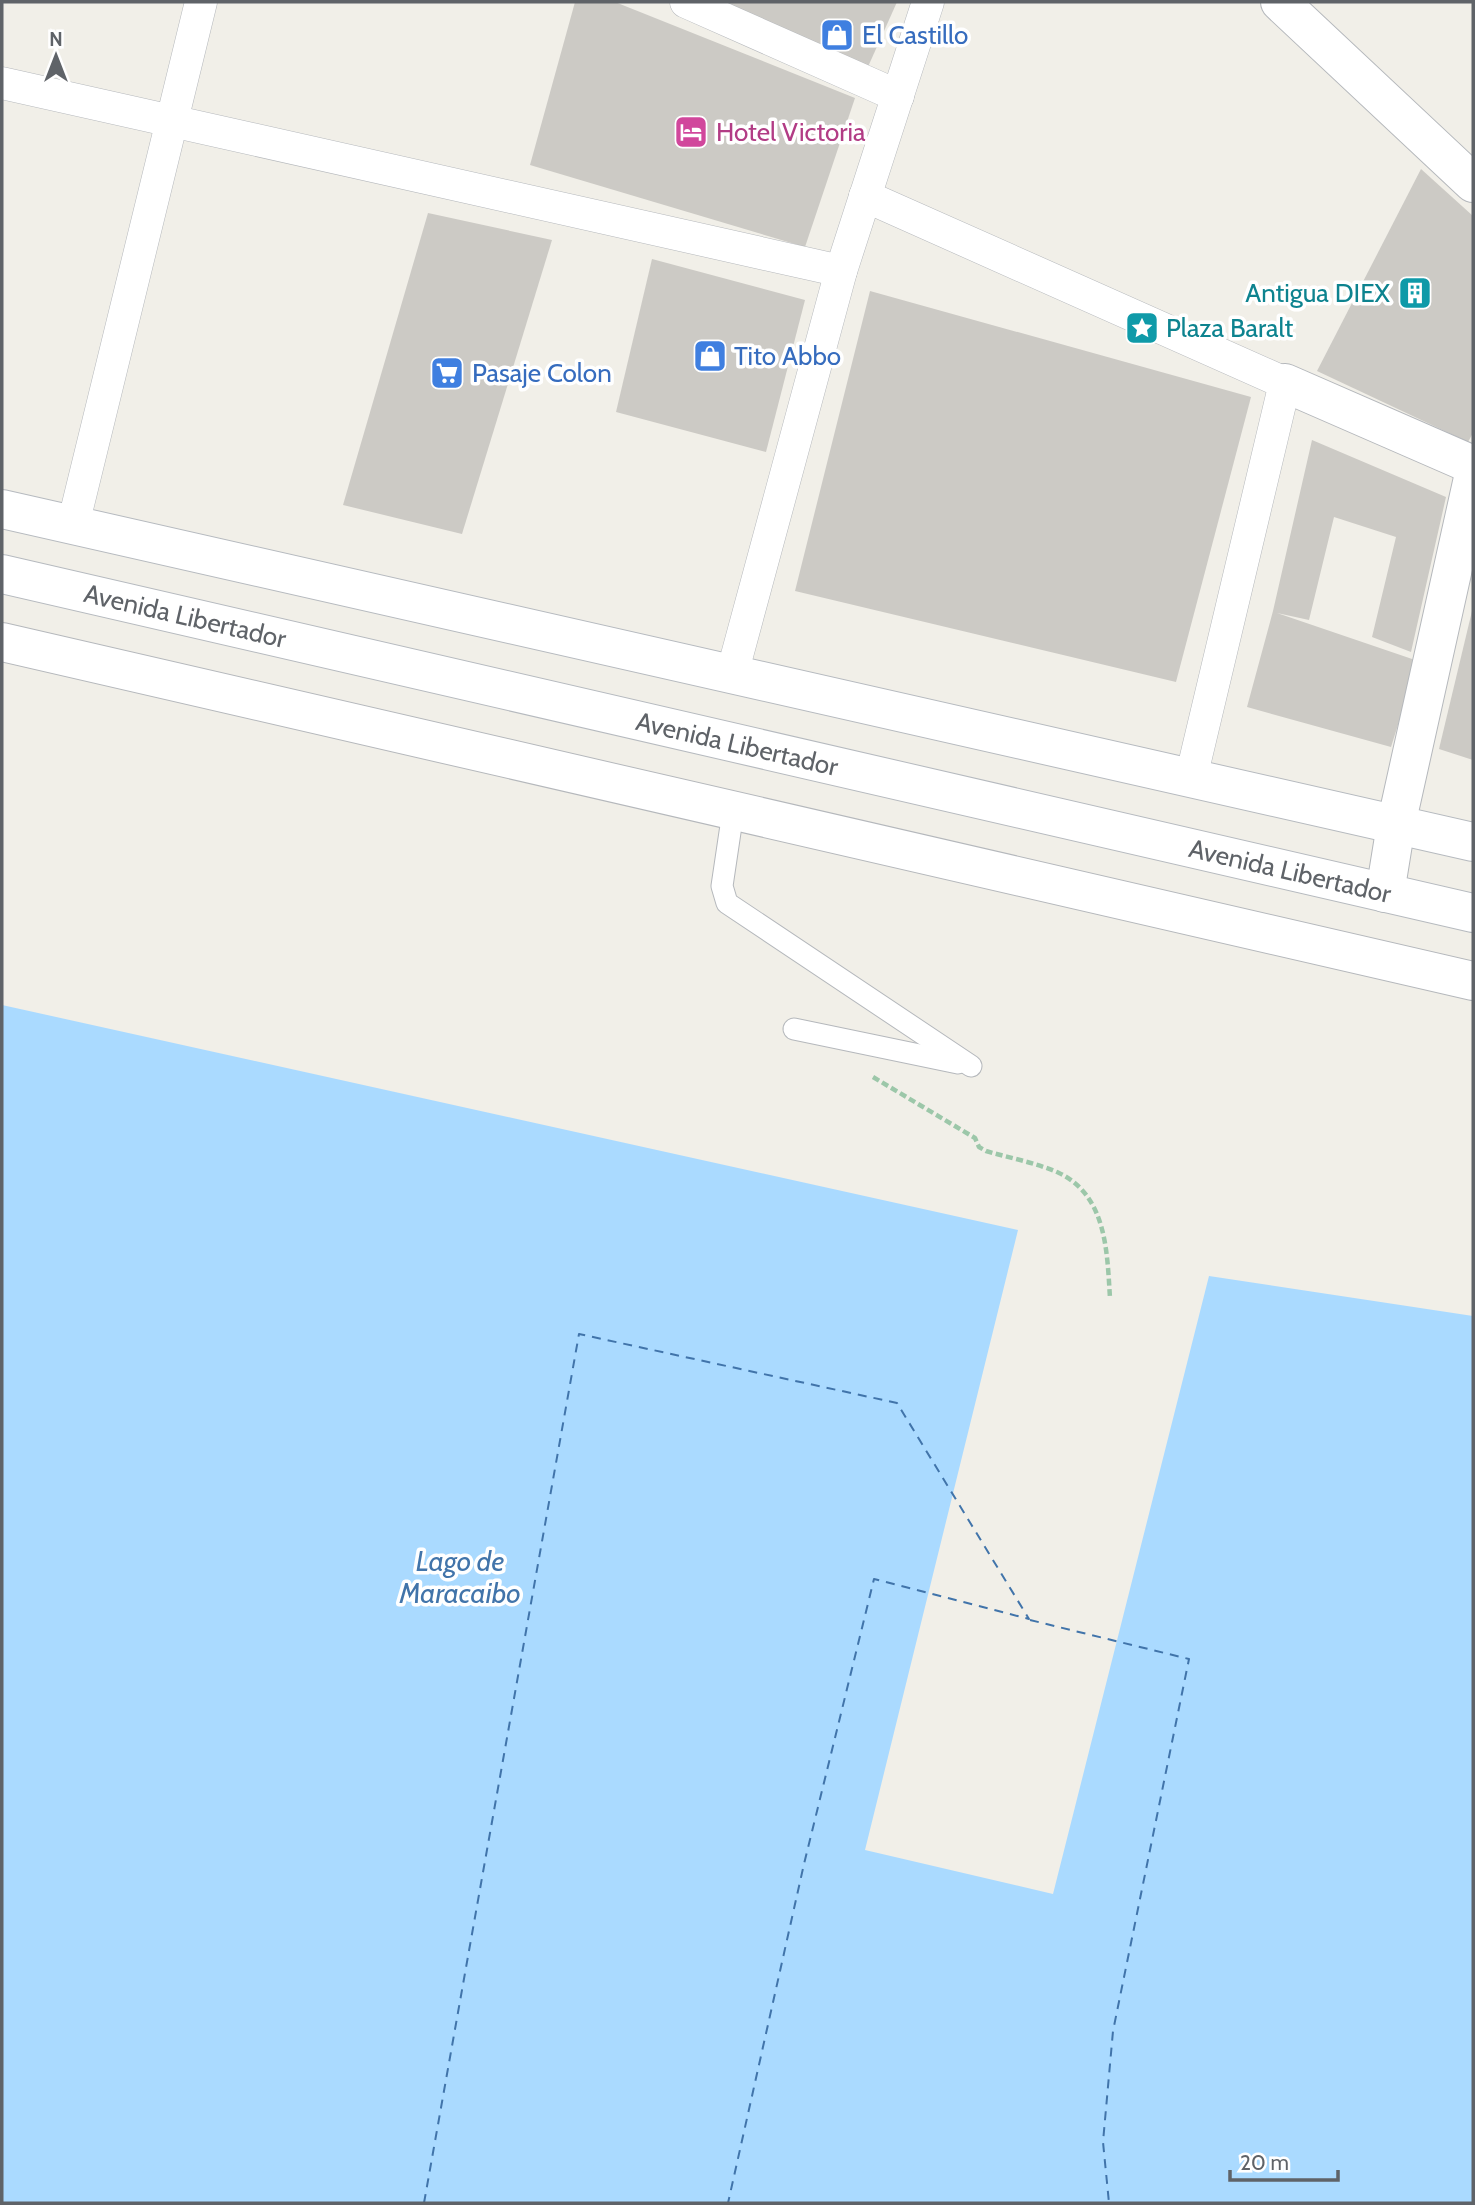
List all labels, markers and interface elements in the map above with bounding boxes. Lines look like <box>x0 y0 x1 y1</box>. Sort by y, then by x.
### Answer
shop icon: El Castillo <box>818 16 856 54</box>
place label: El Castillo <box>862 19 968 51</box>
north arrow <box>21 21 91 91</box>
text: N <box>49 28 63 51</box>
hotel icon: Hotel Victoria <box>672 113 710 151</box>
place label: Hotel Victoria <box>716 116 866 148</box>
building icon: Antigua DIEX <box>1396 274 1434 312</box>
place label: Antigua DIEX <box>1245 277 1391 309</box>
place icon: Plaza Baralt <box>1123 309 1161 347</box>
place label: Plaza Baralt <box>1166 312 1293 344</box>
shop icon: Tito Abbo <box>691 337 729 375</box>
place label: Tito Abbo <box>734 340 841 372</box>
supermarket icon: Pasaje Colon <box>428 354 466 392</box>
place label: Pasaje Colon <box>472 357 612 389</box>
street label: Avenida Libertador <box>81 577 290 655</box>
street label: Avenida Libertador <box>633 705 842 783</box>
street label: Avenida Libertador <box>1186 832 1395 910</box>
water label: Lago de Maracaibo <box>398 1544 521 1610</box>
scale bar <box>1230 2138 1338 2182</box>
text: 20 m <box>1240 2150 1289 2175</box>

